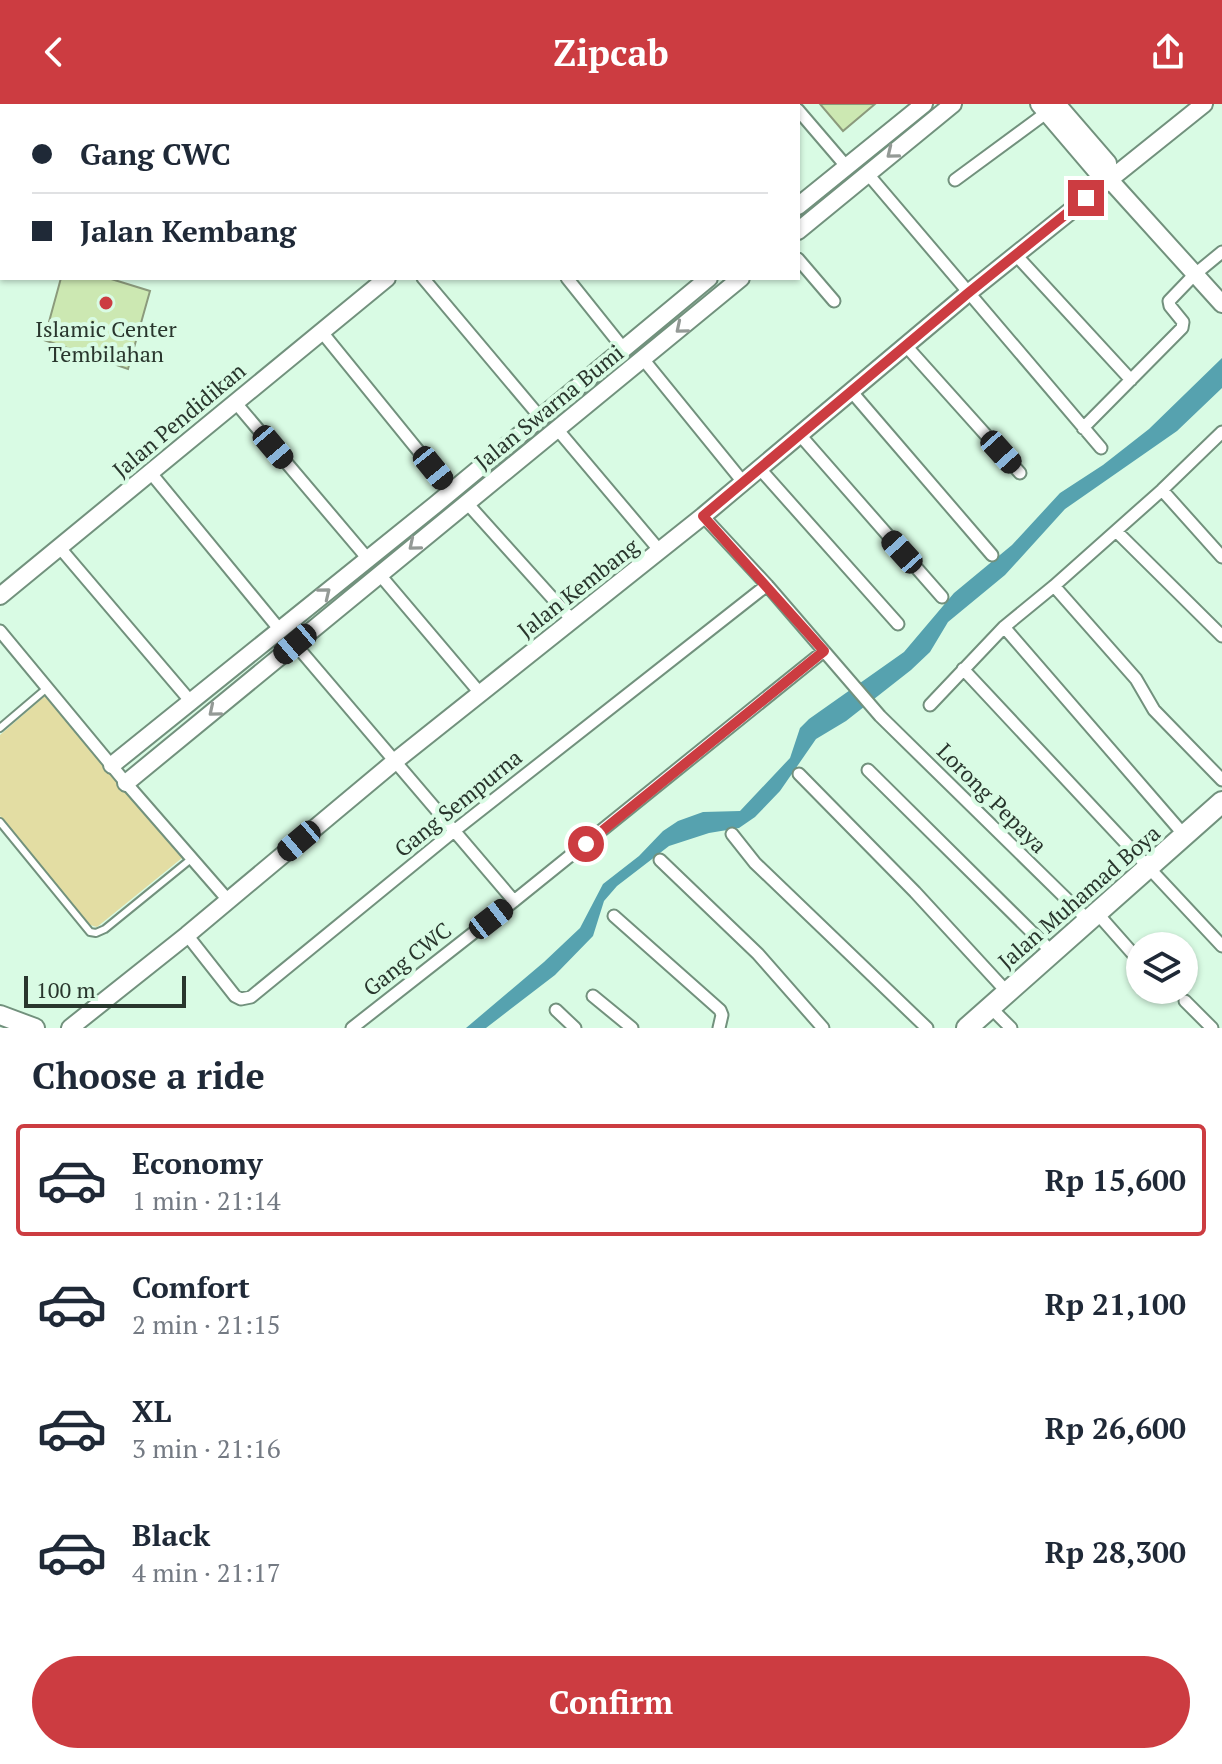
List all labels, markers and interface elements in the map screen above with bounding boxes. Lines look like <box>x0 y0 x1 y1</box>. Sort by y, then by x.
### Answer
text: Zipcab <box>553 29 669 76</box>
icon: back <box>32 30 76 74</box>
icon: share <box>1146 30 1190 74</box>
text: Gang CWC <box>80 134 231 174</box>
one-way arrow <box>887 143 901 158</box>
route end <box>1068 180 1104 216</box>
text: Jalan Kembang <box>80 211 296 251</box>
marker: Islamic Center Tembilahan <box>97 294 115 312</box>
place label: Islamic Center Tembilahan <box>35 314 177 368</box>
one-way arrow <box>676 318 690 333</box>
street label: Jalan Swarna Bumi <box>468 338 629 476</box>
street label: Jalan Pendidikan <box>106 356 251 484</box>
car <box>248 421 298 473</box>
car <box>976 426 1026 478</box>
car <box>409 442 457 494</box>
car <box>877 526 927 578</box>
street label: Jalan Kembang <box>511 531 644 644</box>
one-way arrow <box>409 535 424 550</box>
one-way arrow <box>316 589 331 603</box>
car <box>269 619 321 669</box>
one-way arrow <box>209 701 223 716</box>
street label: Lorong Pepaya <box>931 736 1054 859</box>
street label: Gang Sempurna <box>388 742 527 863</box>
car <box>273 816 325 866</box>
street label: Jalan Muhamad Boya <box>992 818 1166 975</box>
route start <box>568 826 604 862</box>
car <box>465 895 517 943</box>
street label: Gang CWC <box>357 915 457 1002</box>
map controls <box>1126 932 1198 1004</box>
button: layers <box>1126 932 1198 1004</box>
scale bar <box>24 972 186 1008</box>
text: 100 m <box>36 975 96 1004</box>
text: Choose a ride <box>32 1052 265 1099</box>
text: Economy <box>132 1143 263 1183</box>
icon: car <box>36 1144 108 1216</box>
text: Rp 15,600 <box>1045 1160 1186 1200</box>
text: 1 min · 21:14 <box>132 1183 281 1217</box>
text: Comfort <box>132 1267 250 1307</box>
icon: car <box>36 1268 108 1340</box>
text: Rp 21,100 <box>1045 1284 1186 1324</box>
text: 2 min · 21:15 <box>132 1307 281 1341</box>
text: XL <box>132 1391 171 1431</box>
icon: car <box>36 1392 108 1464</box>
text: Rp 26,600 <box>1045 1408 1186 1448</box>
text: 3 min · 21:16 <box>132 1431 281 1465</box>
text: Black <box>132 1515 210 1555</box>
icon: car <box>36 1516 108 1588</box>
text: Rp 28,300 <box>1045 1532 1186 1572</box>
text: 4 min · 21:17 <box>132 1555 281 1589</box>
button: Confirm <box>32 1656 1190 1748</box>

